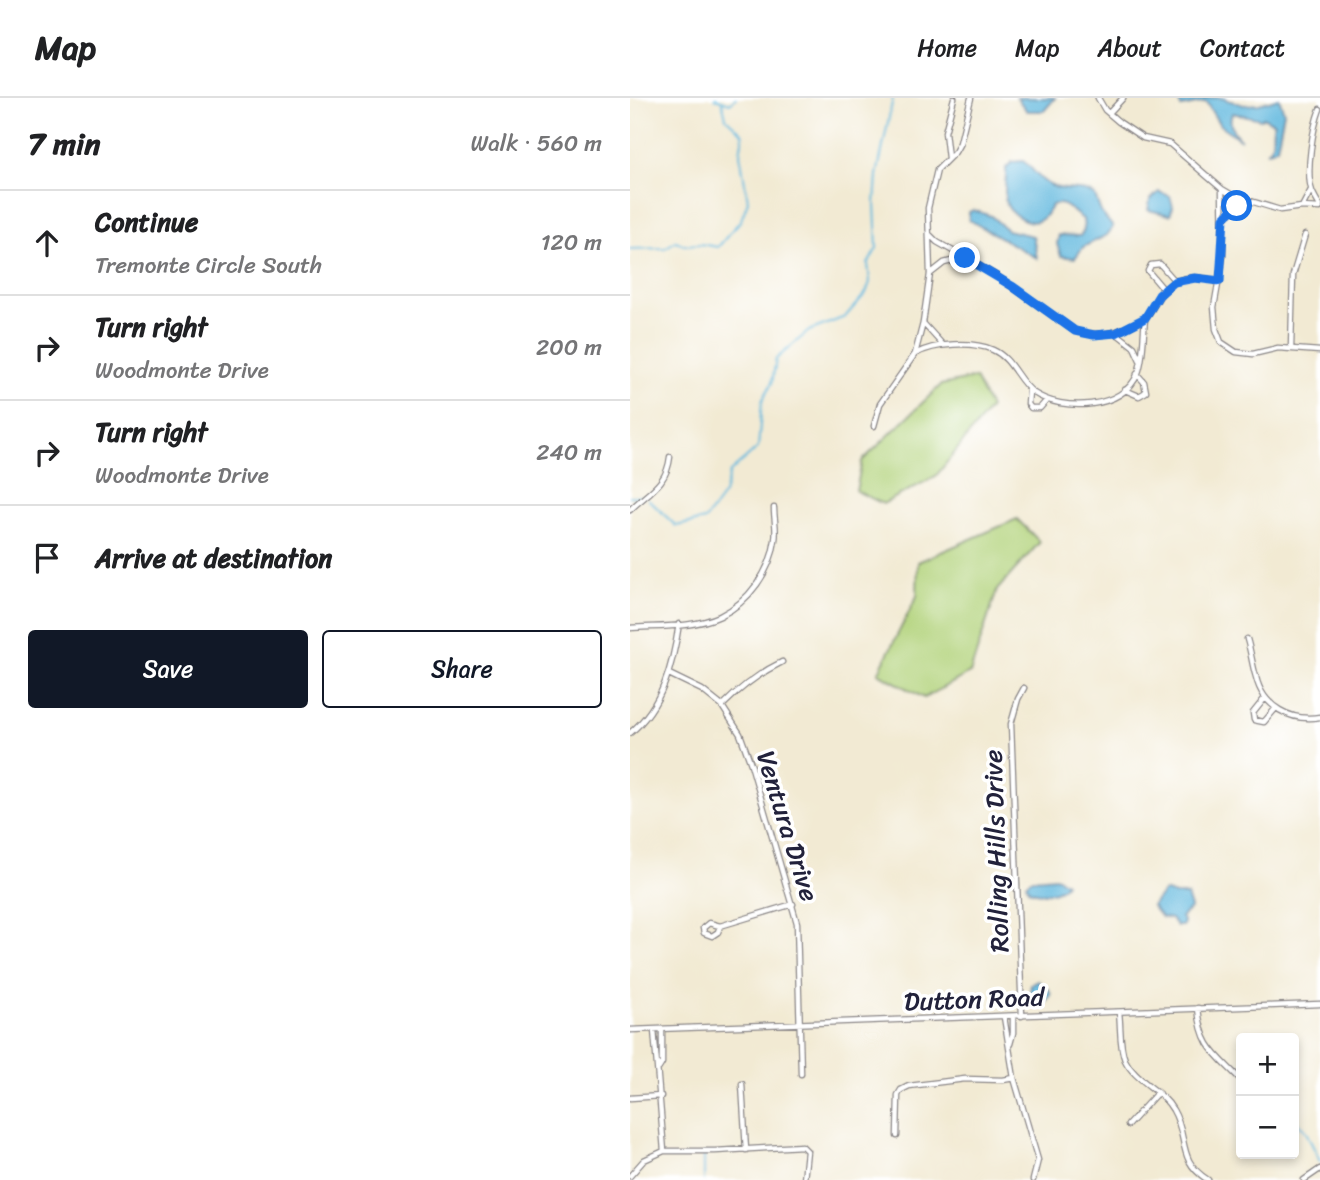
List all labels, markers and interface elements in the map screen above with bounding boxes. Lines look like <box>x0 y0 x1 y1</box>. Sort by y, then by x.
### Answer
text: Map <box>35 19 96 77</box>
text: Home <box>917 27 977 69</box>
text: Map <box>1015 27 1059 69</box>
text: About <box>1097 27 1162 69</box>
text: Contact <box>1200 27 1285 69</box>
text: 7 min <box>28 117 100 171</box>
text: Walk · 560 m <box>471 123 602 164</box>
route start <box>1221 190 1252 221</box>
text: Continue <box>95 199 198 245</box>
text: 120 m <box>541 222 602 263</box>
icon: ahead <box>28 224 66 262</box>
route end <box>949 242 980 273</box>
text: Tremonte Circle South <box>95 245 322 286</box>
text: Turn right <box>95 304 208 350</box>
text: 200 m <box>536 327 602 368</box>
icon: right <box>28 329 66 367</box>
text: Woodmonte Drive <box>95 350 269 391</box>
text: Turn right <box>95 409 208 455</box>
text: 240 m <box>536 432 602 473</box>
icon: right <box>28 434 66 472</box>
text: Woodmonte Drive <box>95 455 269 496</box>
text: Arrive at destination <box>95 535 332 581</box>
icon: arrive <box>28 539 66 577</box>
button: Save <box>28 630 308 708</box>
button: Share <box>322 630 602 708</box>
street label: Ventura Drive <box>743 745 833 907</box>
street label: Rolling Hills Drive <box>969 749 1023 953</box>
street label: Dutton Road <box>903 973 1047 1024</box>
map controls <box>1236 1033 1299 1159</box>
button: + <box>1236 1033 1299 1096</box>
button: − <box>1236 1096 1299 1159</box>

